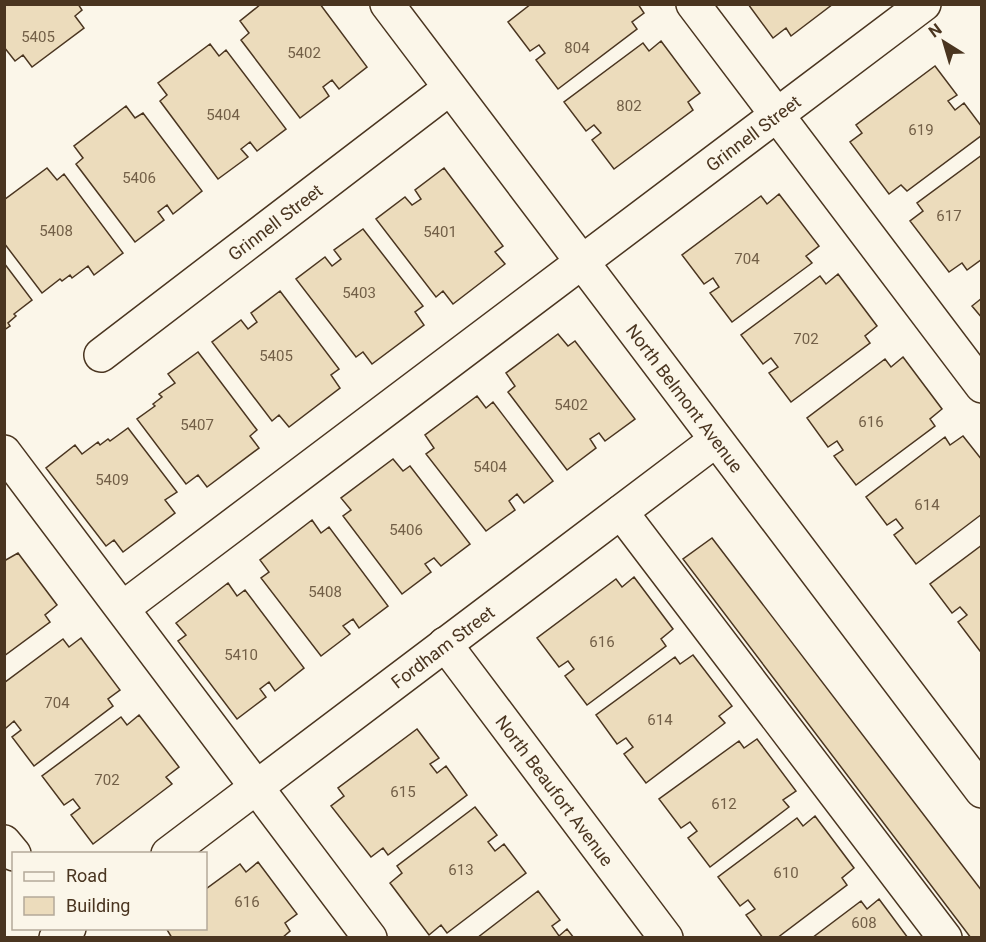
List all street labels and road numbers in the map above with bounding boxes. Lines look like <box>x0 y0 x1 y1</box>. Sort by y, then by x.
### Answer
street label: Grinnell Street <box>702 91 804 175</box>
street label: Grinnell Street <box>224 179 326 265</box>
street label: North Belmont Avenue <box>622 320 748 476</box>
street label: Fordham Street <box>387 601 498 692</box>
street label: North Beaufort Avenue <box>492 711 618 870</box>

